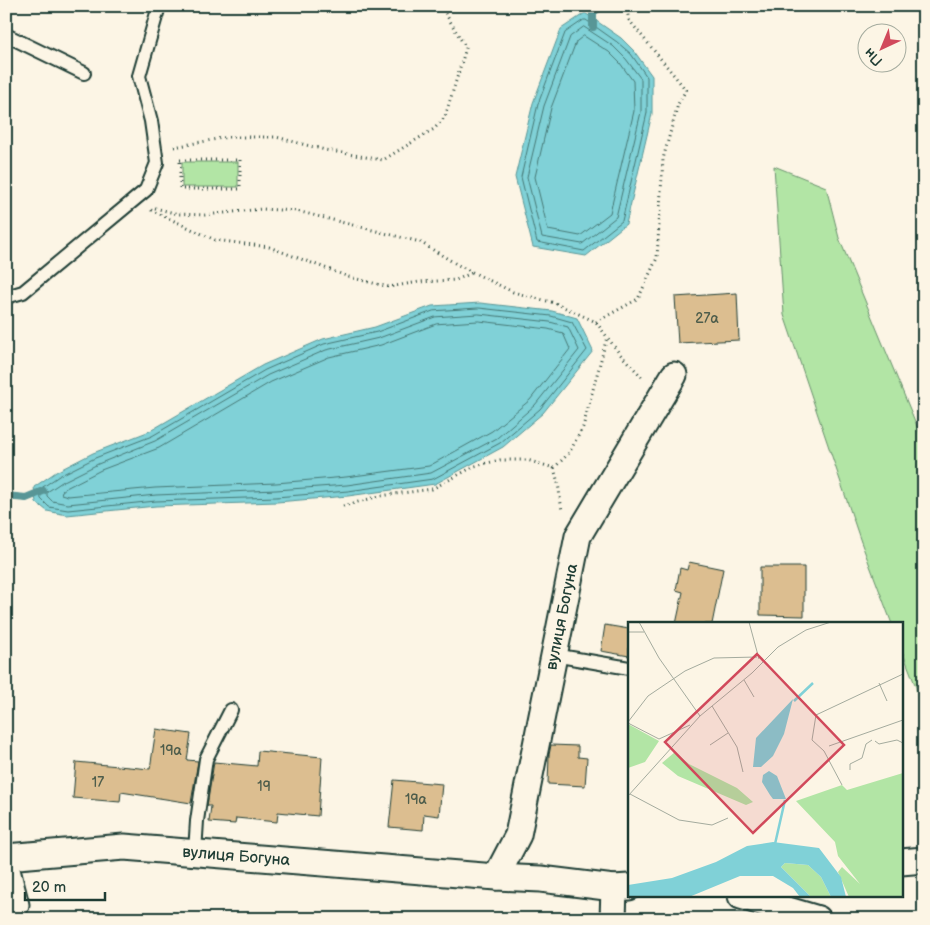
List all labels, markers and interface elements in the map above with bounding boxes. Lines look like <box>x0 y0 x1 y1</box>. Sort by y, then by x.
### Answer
north arrow <box>858 22 908 72</box>
text: Пн <box>861 44 886 70</box>
house number: 27а <box>695 310 719 327</box>
street label: вулиця Богуна <box>542 561 582 672</box>
inset map <box>628 622 902 898</box>
house number: 19а <box>160 742 183 759</box>
house number: 17 <box>92 774 104 791</box>
house number: 19 <box>257 778 271 795</box>
house number: 19а <box>405 791 428 808</box>
street label: вулиця Богуна <box>182 842 291 870</box>
scale bar <box>25 870 105 902</box>
text: 20 m <box>32 878 66 897</box>

